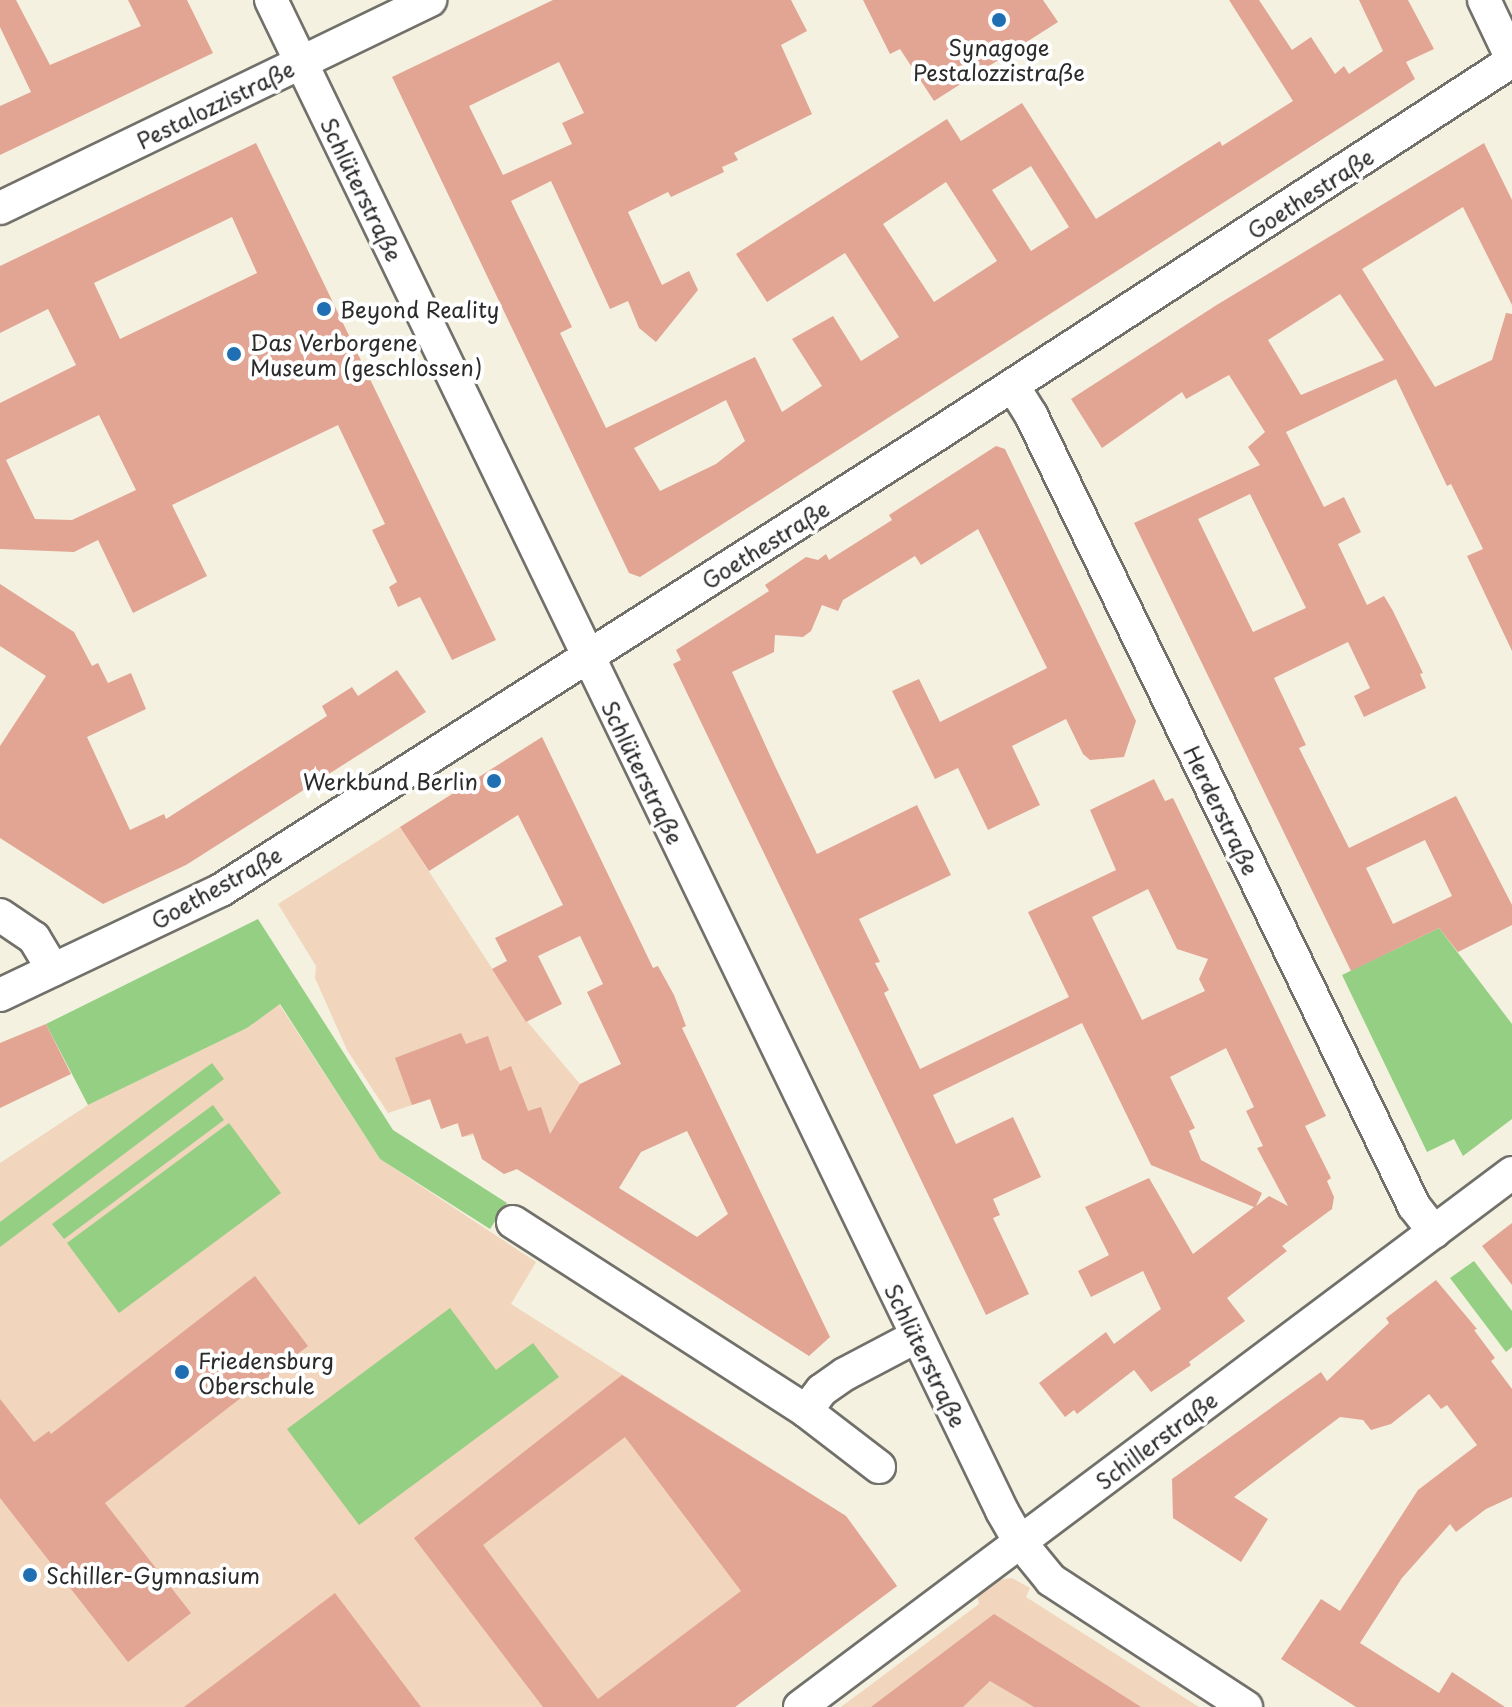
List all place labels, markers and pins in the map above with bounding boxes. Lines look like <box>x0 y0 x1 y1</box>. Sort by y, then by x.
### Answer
marker: Synagoge Pestalozzistraße <box>990 11 1008 29</box>
place label: Synagoge Pestalozzistraße <box>913 33 1085 84</box>
place label: Beyond Reality <box>340 296 500 322</box>
marker: Beyond Reality <box>315 300 333 318</box>
place label: Das Verborgene Museum (geschlossen) <box>250 328 482 380</box>
marker: Das Verborgene Museum (geschlossen) <box>225 345 243 363</box>
place label: Werkbund Berlin <box>301 768 478 794</box>
marker: Werkbund Berlin <box>485 772 503 790</box>
place label: Friedensburg Oberschule <box>198 1346 334 1398</box>
marker: Friedensburg Oberschule <box>173 1363 191 1381</box>
place label: Schiller-Gymnasium <box>46 1562 260 1588</box>
marker: Schiller-Gymnasium <box>21 1566 39 1584</box>

